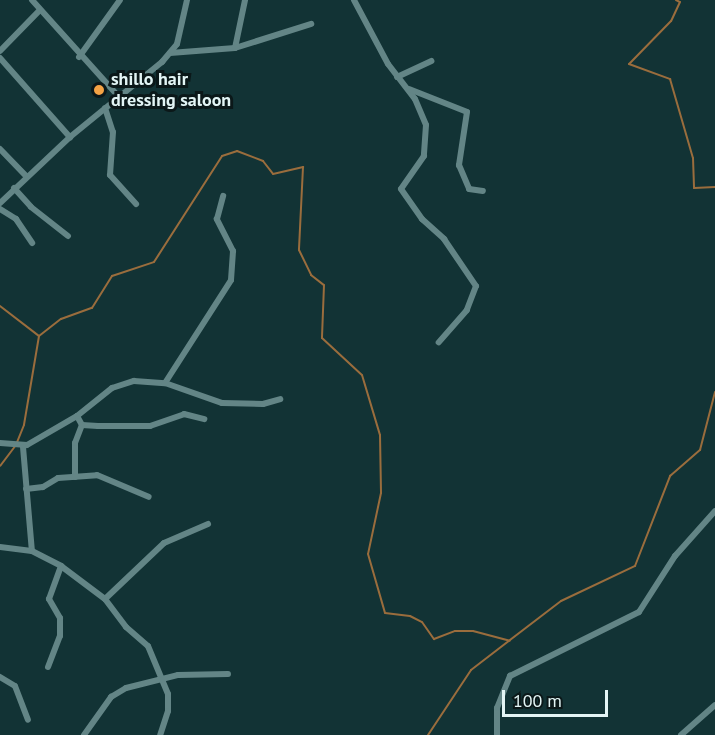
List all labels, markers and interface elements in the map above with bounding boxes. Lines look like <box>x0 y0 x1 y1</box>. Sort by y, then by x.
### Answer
place label: shillo hair dressing saloon <box>111 69 231 112</box>
marker: shillo hair dressing saloon <box>92 83 106 97</box>
scale bar <box>505 678 612 716</box>
text: 100 m <box>513 689 562 712</box>

